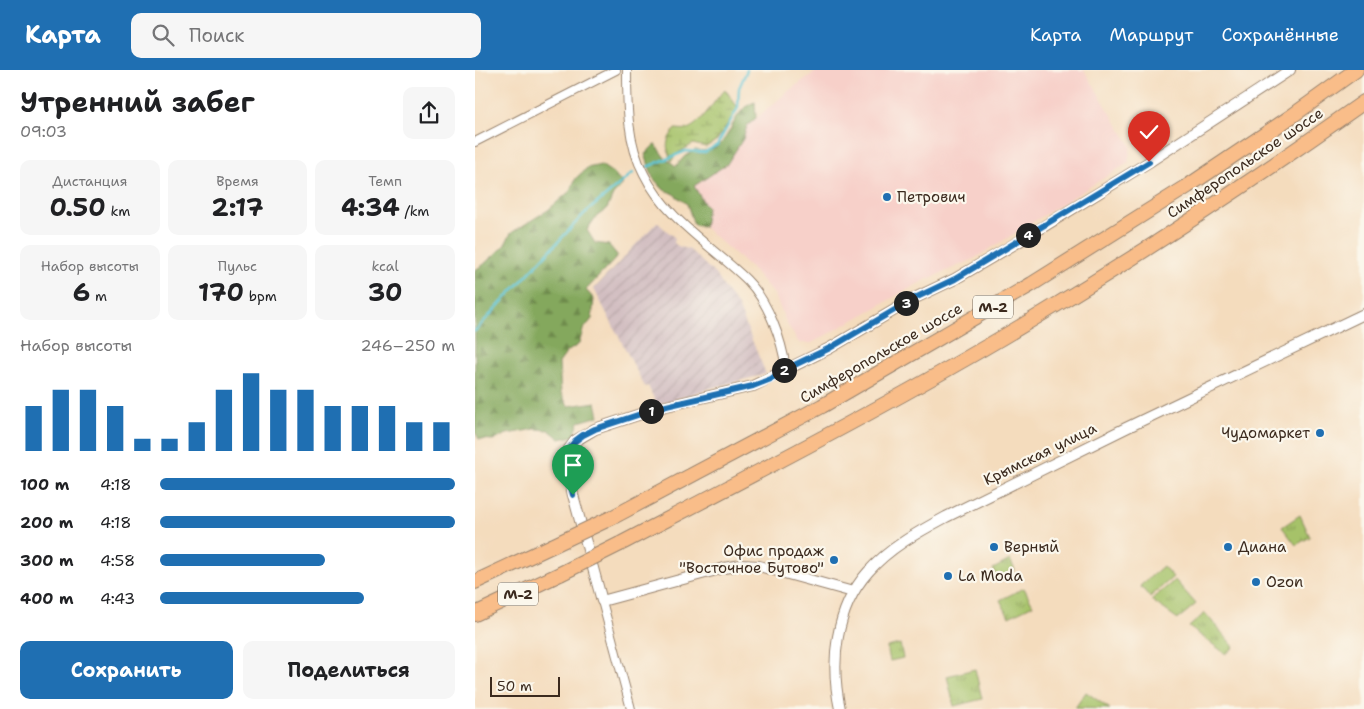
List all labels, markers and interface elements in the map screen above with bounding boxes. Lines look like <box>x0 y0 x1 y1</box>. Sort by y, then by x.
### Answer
search box <box>131 13 481 58</box>
text: Карта <box>25 19 101 51</box>
icon: search <box>149 21 177 49</box>
text: Поиск <box>189 23 244 48</box>
text: Карта <box>1030 23 1081 47</box>
text: Маршрут <box>1109 23 1193 47</box>
text: Сохранённые <box>1221 23 1339 47</box>
text: Утренний забег <box>20 83 255 121</box>
button: share <box>403 87 455 139</box>
street label: Симферопольское шоссе <box>1163 103 1327 223</box>
pin <box>1128 111 1170 162</box>
icon: check <box>1135 118 1163 146</box>
text: 09:03 <box>20 121 67 142</box>
text: Дистанция <box>52 172 127 190</box>
text: Время <box>216 172 259 190</box>
text: Темп <box>368 172 402 190</box>
place label: Петрович <box>897 187 966 207</box>
text: 0.50 <box>49 190 106 224</box>
text: 2:17 <box>211 190 264 224</box>
text: 4:34 <box>341 190 400 224</box>
marker: Петрович <box>881 191 893 203</box>
text: km <box>106 202 130 220</box>
text: /km <box>400 202 429 220</box>
pin: 4 <box>1015 222 1041 248</box>
text: 4 <box>1024 226 1033 244</box>
text: Набор высоты <box>41 257 139 275</box>
text: Пульс <box>218 257 257 275</box>
text: kcal <box>372 257 399 275</box>
text: 6 <box>73 275 90 309</box>
text: 170 <box>198 275 244 309</box>
text: 30 <box>368 275 403 309</box>
text: m <box>90 287 107 305</box>
text: bpm <box>244 287 277 305</box>
pin: 3 <box>893 290 919 316</box>
text: 3 <box>902 294 911 312</box>
road number: М-2 <box>973 296 1013 318</box>
street label: Симферопольское шоссе <box>796 298 966 408</box>
text: Набор высоты <box>20 335 132 356</box>
text: 246–250 m <box>361 335 455 356</box>
pin: 2 <box>771 358 797 382</box>
text: 2 <box>780 361 789 379</box>
pin: 1 <box>639 398 663 424</box>
text: 1 <box>648 402 655 420</box>
street label: Крымская улица <box>980 418 1100 490</box>
place label: Чудомаркет <box>1221 423 1310 443</box>
marker: Чудомаркет <box>1314 427 1326 439</box>
pin <box>552 444 594 495</box>
icon: arrive <box>559 451 587 479</box>
text: 100 m <box>20 474 69 495</box>
text: 4:18 <box>100 474 131 495</box>
text: 200 m <box>20 512 73 533</box>
text: 4:18 <box>100 512 131 533</box>
place label: Верный <box>1004 537 1059 557</box>
place label: Диана <box>1238 537 1287 557</box>
place label: Офис продаж "Восточное Бутово" <box>679 541 825 578</box>
marker: Верный <box>988 541 1000 553</box>
marker: Диана <box>1222 541 1234 553</box>
text: 300 m <box>20 550 74 571</box>
text: 4:58 <box>100 550 135 571</box>
marker: Офис продаж "Восточное Бутово" <box>828 554 840 566</box>
place label: La Moda <box>958 566 1023 586</box>
marker: La Moda <box>942 570 954 582</box>
place label: Ozon <box>1266 572 1303 592</box>
marker: Ozon <box>1250 576 1262 588</box>
road number: М-2 <box>498 582 538 606</box>
text: 400 m <box>20 588 74 609</box>
text: 4:43 <box>100 588 135 609</box>
button: Сохранить <box>20 641 233 699</box>
button: Поделиться <box>243 641 455 699</box>
scale bar <box>490 674 560 697</box>
text: 50 m <box>497 677 532 695</box>

